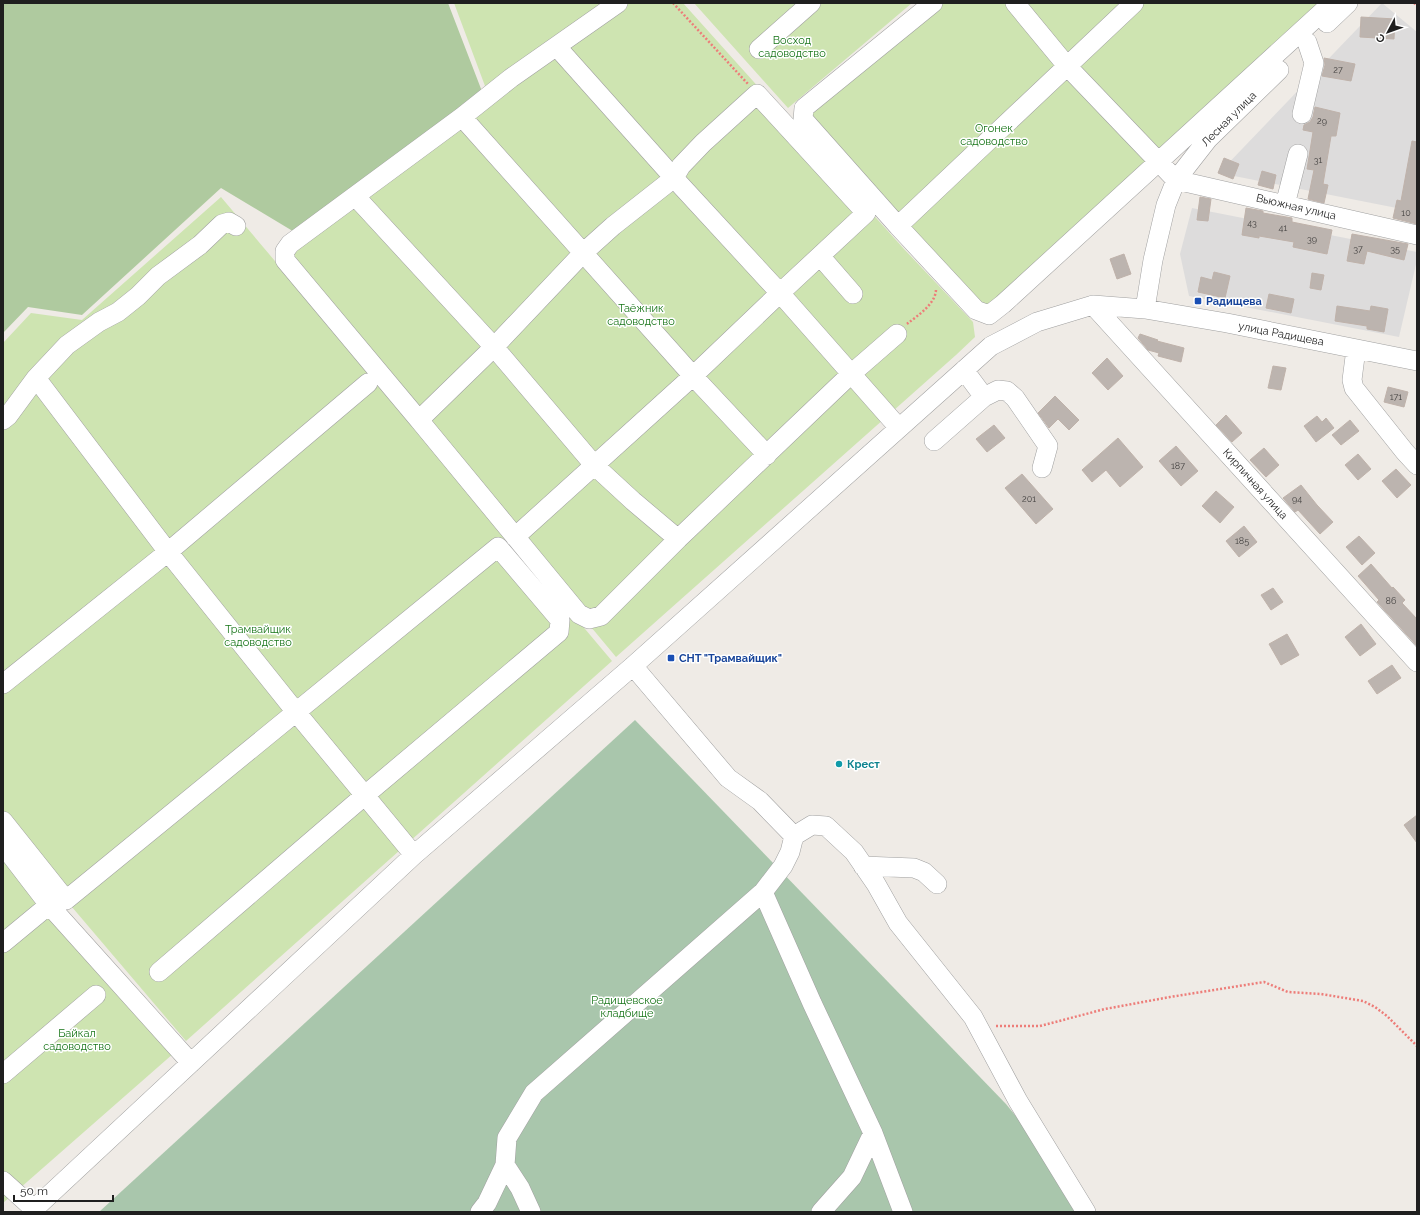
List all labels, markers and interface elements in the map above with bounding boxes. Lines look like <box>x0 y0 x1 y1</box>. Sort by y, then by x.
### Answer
north arrow <box>1368 12 1408 52</box>
text: С <box>1373 31 1388 45</box>
park label: Восход садоводство <box>758 34 826 60</box>
house number: 27 <box>1333 65 1343 75</box>
street label: Лесная улица <box>1199 89 1259 149</box>
house number: 29 <box>1317 116 1327 126</box>
park label: Огонек садоводство <box>960 122 1028 148</box>
house number: 31 <box>1314 155 1322 165</box>
street label: Вьюжная улица <box>1255 191 1337 223</box>
house number: 10 <box>1401 208 1411 218</box>
house number: 43 <box>1247 218 1257 228</box>
house number: 41 <box>1279 223 1288 233</box>
house number: 39 <box>1307 234 1317 244</box>
house number: 37 <box>1353 244 1363 254</box>
house number: 35 <box>1390 244 1400 254</box>
place label: Радищева <box>1206 295 1262 308</box>
marker: Радищева <box>1193 296 1203 306</box>
park label: Таёжник садоводство <box>607 302 675 328</box>
street label: улица Радищева <box>1237 319 1325 349</box>
house number: 171 <box>1390 392 1402 402</box>
street label: Кирпичная улица <box>1220 446 1290 522</box>
house number: 187 <box>1171 461 1185 471</box>
house number: 201 <box>1022 494 1036 504</box>
house number: 94 <box>1292 494 1302 504</box>
house number: 185 <box>1235 536 1249 546</box>
house number: 86 <box>1386 596 1397 606</box>
park label: Трамвайщик садоводство <box>224 623 292 649</box>
place label: СНТ "Трамвайщик" <box>679 652 782 665</box>
marker: СНТ "Трамвайщик" <box>666 653 676 663</box>
place label: Крест <box>847 758 880 771</box>
marker: Крест <box>834 759 844 769</box>
park label: Радищевское кладбище <box>591 994 663 1020</box>
park label: Байкал садоводство <box>43 1027 111 1053</box>
scale bar <box>14 1177 113 1203</box>
text: 50 m <box>20 1184 48 1198</box>

